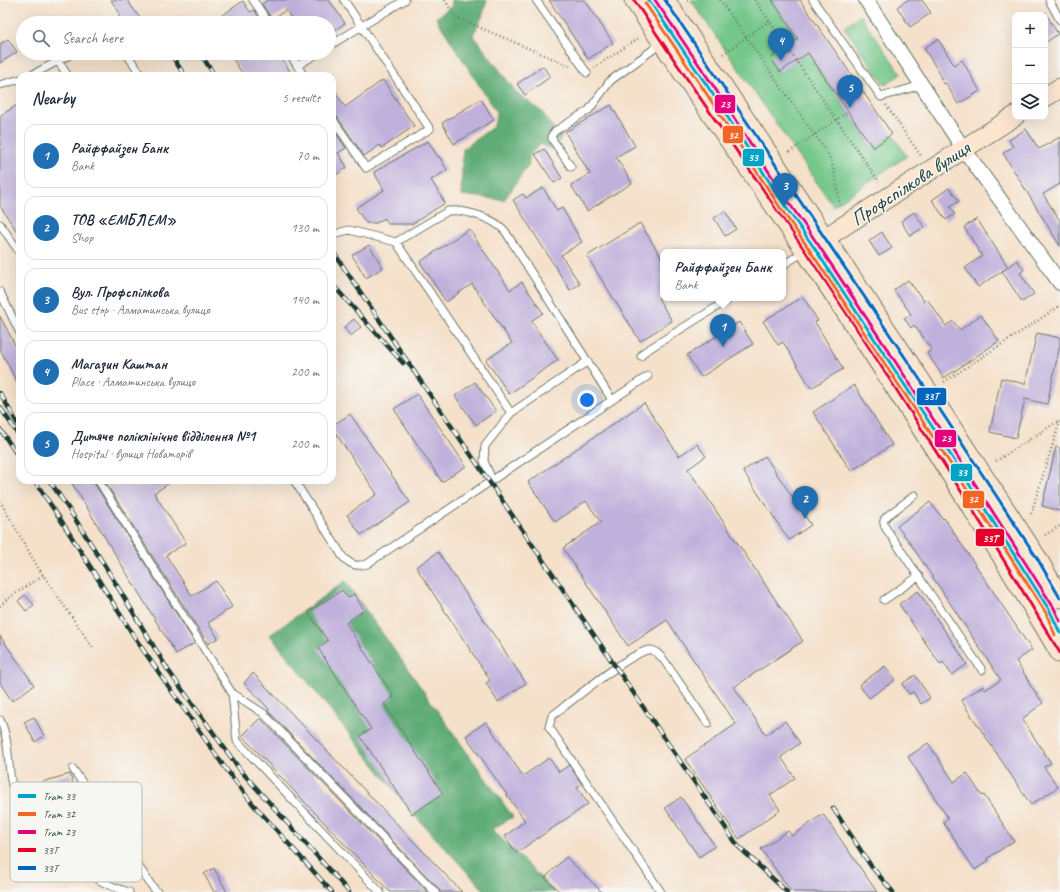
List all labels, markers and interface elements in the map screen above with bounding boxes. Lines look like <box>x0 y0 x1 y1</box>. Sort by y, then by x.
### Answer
map controls <box>1012 12 1048 120</box>
button: + <box>1012 12 1048 48</box>
search box <box>16 16 336 60</box>
icon: search <box>30 27 52 49</box>
pin: 4 <box>768 28 794 61</box>
text: Search here <box>62 29 123 48</box>
button: − <box>1012 48 1048 84</box>
pin: 5 <box>837 75 863 108</box>
button: layers <box>1012 84 1048 120</box>
text: Nearby <box>32 88 75 109</box>
text: 5 results <box>282 90 320 106</box>
line badge: 23 <box>714 94 736 114</box>
text: 23 <box>720 97 731 111</box>
line badge: 32 <box>722 125 744 144</box>
text: 32 <box>728 128 739 142</box>
street label: Профспілкова вулиця <box>846 135 976 231</box>
text: Райффайзен Банк <box>71 139 168 158</box>
text: 1 <box>43 148 49 164</box>
text: 70 m <box>297 148 319 164</box>
line badge: 33 <box>742 148 765 167</box>
text: 33 <box>748 150 759 164</box>
text: Bank <box>71 158 94 174</box>
pin: 3 <box>772 173 798 206</box>
text: ТОВ «ЕМБЛЕМ» <box>71 211 176 230</box>
text: 2 <box>43 220 49 236</box>
text: 130 m <box>291 220 319 236</box>
text: Shop <box>71 230 93 246</box>
popup <box>660 249 786 301</box>
text: Райффайзен Банк <box>675 258 771 277</box>
text: Bank <box>675 277 698 293</box>
text: Вул. Профспілкова <box>71 283 169 302</box>
text: 3 <box>43 292 49 308</box>
text: 140 m <box>291 292 319 308</box>
text: Bus stop · Алматинська вулиця <box>71 302 210 318</box>
pin: 1 <box>710 314 736 347</box>
text: Магазин Каштан <box>71 355 167 374</box>
text: 4 <box>43 364 49 380</box>
text: 200 m <box>291 364 319 380</box>
text: Place · Алматинська вулиця <box>71 374 195 390</box>
line badge: 33Т <box>916 387 947 406</box>
text: 33Т <box>924 389 941 403</box>
your location <box>577 390 597 410</box>
text: Дитяче поліклінічне відділення №1 <box>71 427 255 446</box>
line badge: 23 <box>934 429 957 448</box>
text: 23 <box>941 431 952 445</box>
text: 5 <box>43 436 49 452</box>
text: 200 m <box>291 436 319 452</box>
text: Hospital · вулиця Новаторів <box>71 446 191 462</box>
line badge: 33 <box>950 463 973 482</box>
text: 33 <box>957 465 968 479</box>
pin: 2 <box>792 486 818 519</box>
line badge: 32 <box>962 490 985 509</box>
text: 32 <box>968 492 979 506</box>
line badge: 33T <box>975 528 1005 547</box>
text: 33T <box>983 531 1000 545</box>
legend <box>10 782 142 882</box>
text: Tram 33 <box>43 789 76 803</box>
text: Tram 32 <box>43 807 76 821</box>
text: Tram 23 <box>43 825 76 839</box>
text: 33T <box>43 843 61 857</box>
text: 33Т <box>43 861 61 875</box>

